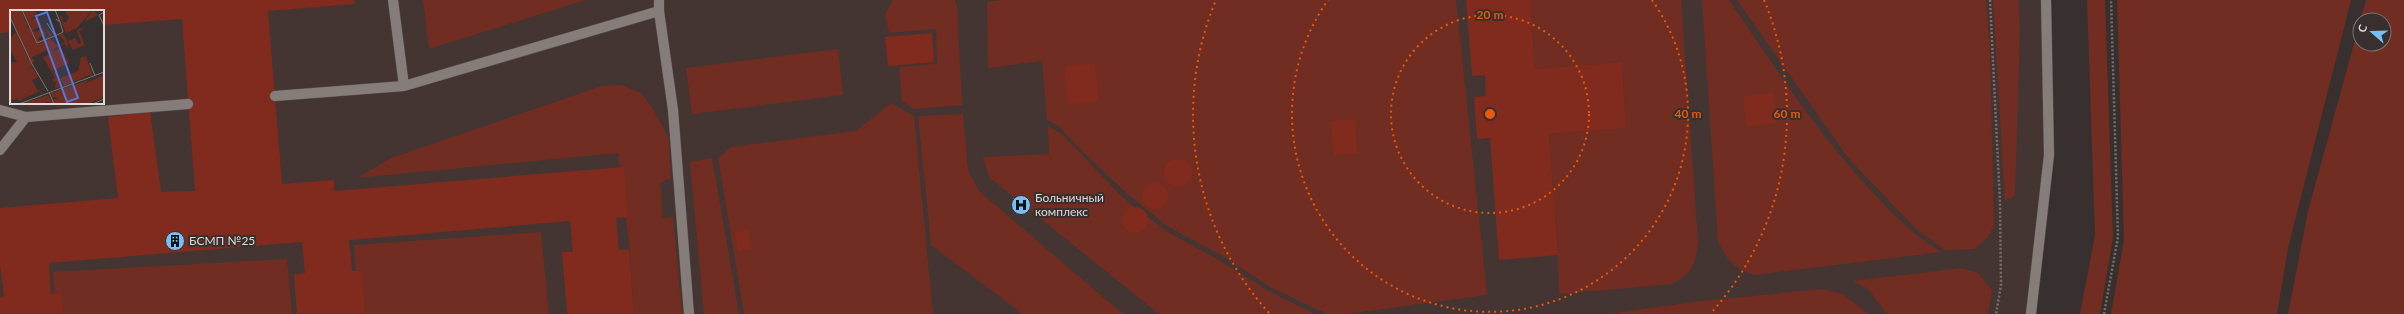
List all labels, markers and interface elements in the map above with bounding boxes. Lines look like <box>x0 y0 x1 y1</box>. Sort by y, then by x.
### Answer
text: 20 m <box>1477 7 1503 22</box>
inset map <box>10 10 104 104</box>
north arrow <box>2352 12 2392 52</box>
text: С <box>2355 22 2370 34</box>
text: 40 m <box>1675 106 1701 121</box>
text: 60 m <box>1774 106 1800 121</box>
centre of rings <box>1483 107 1497 121</box>
place label: Больничный комплекс <box>1035 190 1104 219</box>
hospital icon: Больничный комплекс <box>1010 194 1032 216</box>
building icon: БСМП №25 <box>164 230 186 252</box>
place label: БСМП №25 <box>189 233 255 248</box>

